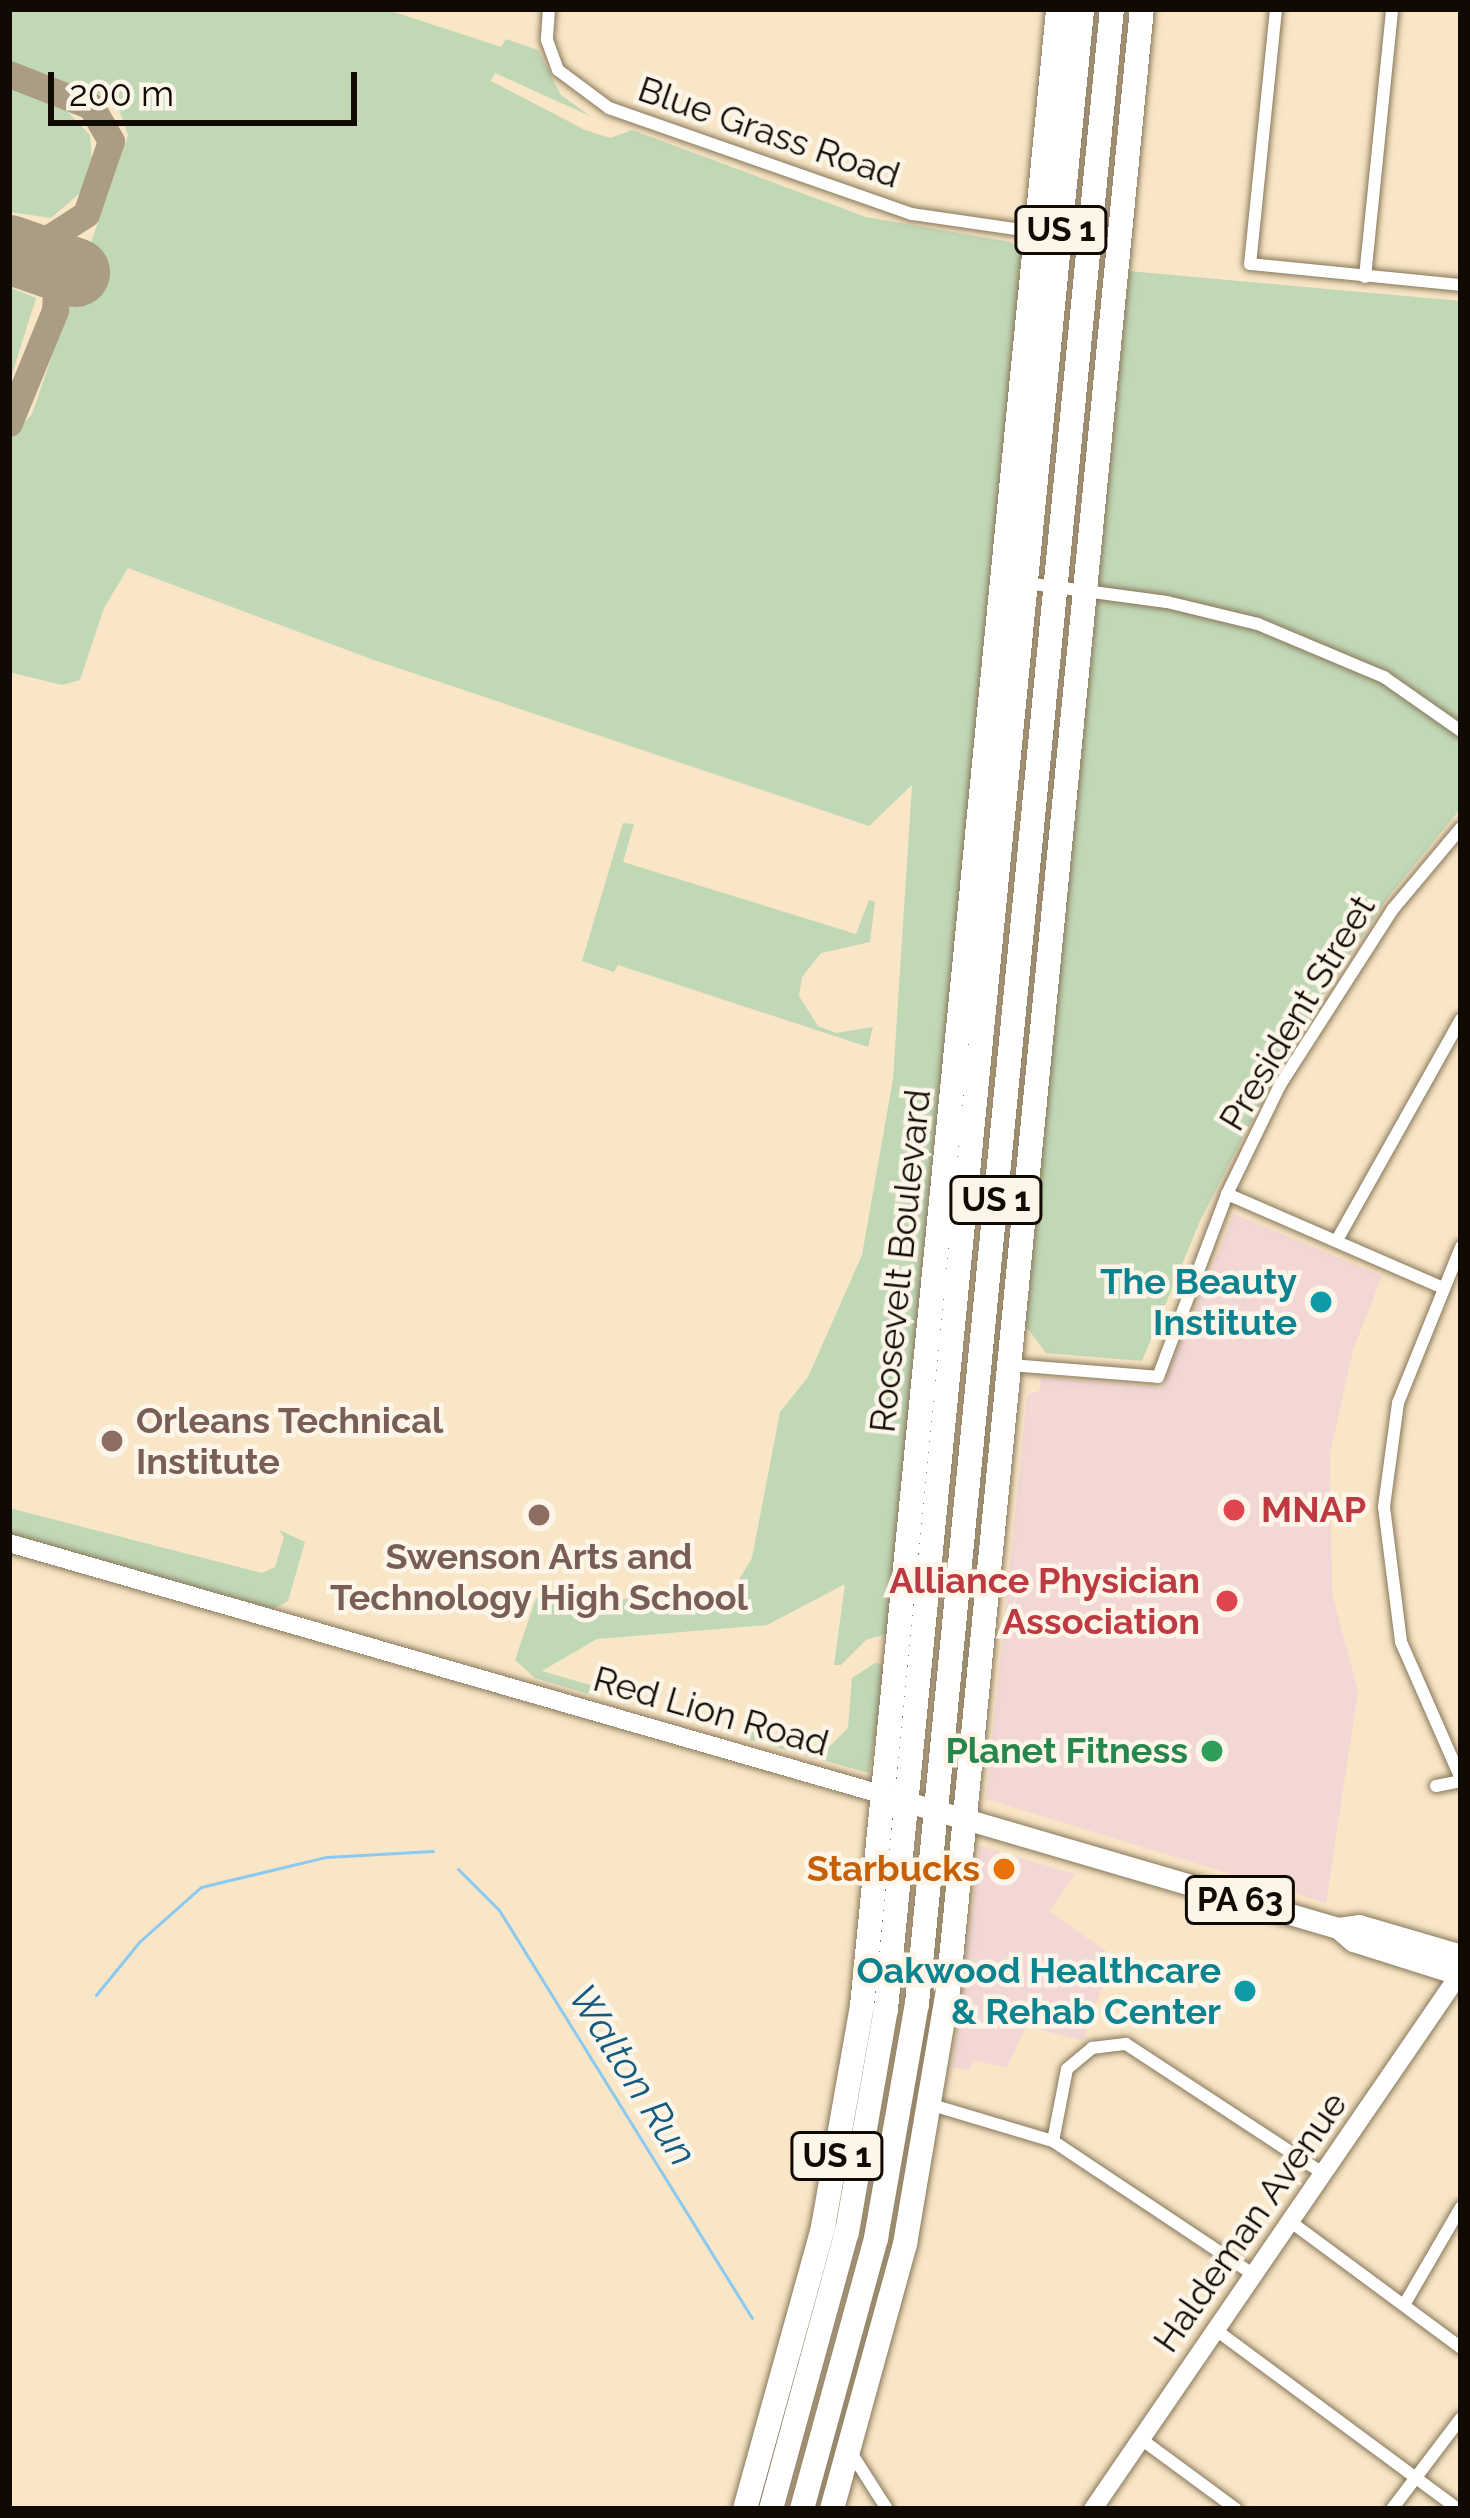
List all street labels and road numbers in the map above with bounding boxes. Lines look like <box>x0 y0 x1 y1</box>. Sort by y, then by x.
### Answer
street label: Blue Grass Road <box>633 67 905 197</box>
road number: US 1 <box>1013 203 1109 257</box>
street label: President Street <box>1210 888 1384 1138</box>
street label: Roosevelt Boulevard <box>861 1087 939 1435</box>
road number: US 1 <box>948 1173 1044 1227</box>
street label: Red Lion Road <box>589 1657 833 1765</box>
road number: PA 63 <box>1183 1873 1297 1927</box>
street label: Haldeman Avenue <box>1144 2083 1356 2361</box>
road number: US 1 <box>789 2129 885 2183</box>

